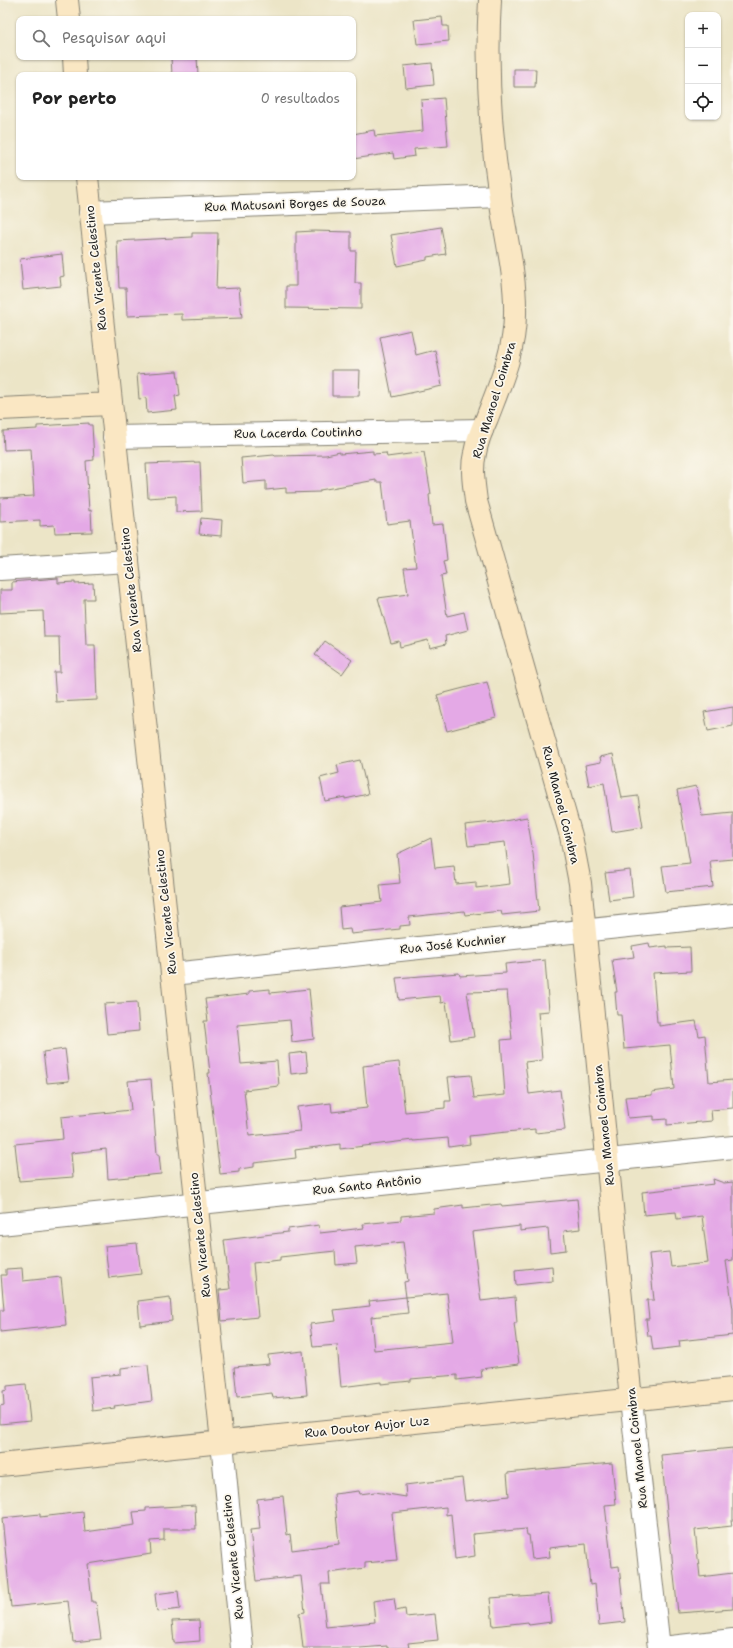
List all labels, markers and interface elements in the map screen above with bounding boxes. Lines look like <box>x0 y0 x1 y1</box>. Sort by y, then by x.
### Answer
map controls <box>685 12 721 120</box>
button: + <box>685 12 721 48</box>
search box <box>16 16 356 60</box>
icon: search <box>30 27 52 49</box>
text: Pesquisar aqui <box>62 28 166 48</box>
button: − <box>685 48 721 84</box>
button: locate <box>685 84 721 120</box>
text: Por perto <box>32 87 117 109</box>
text: 0 resultados <box>261 90 340 107</box>
street label: Rua Matusani Borges de Souza <box>204 193 386 215</box>
street label: Rua Vicente Celestino <box>81 205 111 331</box>
street label: Rua Manoel Coimbra <box>469 339 520 460</box>
street label: Rua Lacerda Coutinho <box>234 424 362 442</box>
street label: Rua Vicente Celestino <box>116 527 146 653</box>
street label: Rua Manoel Coimbra <box>539 744 584 866</box>
street label: Rua Vicente Celestino <box>151 849 181 975</box>
street label: Rua José Kuchnier <box>399 930 507 958</box>
street label: Rua Manoel Coimbra <box>590 1063 618 1186</box>
street label: Rua Santo Antônio <box>312 1171 422 1199</box>
street label: Rua Vicente Celestino <box>185 1172 215 1298</box>
street label: Rua Manoel Coimbra <box>623 1386 651 1509</box>
street label: Rua Doutor Aujor Luz <box>304 1412 430 1442</box>
street label: Rua Vicente Celestino <box>218 1494 248 1620</box>

